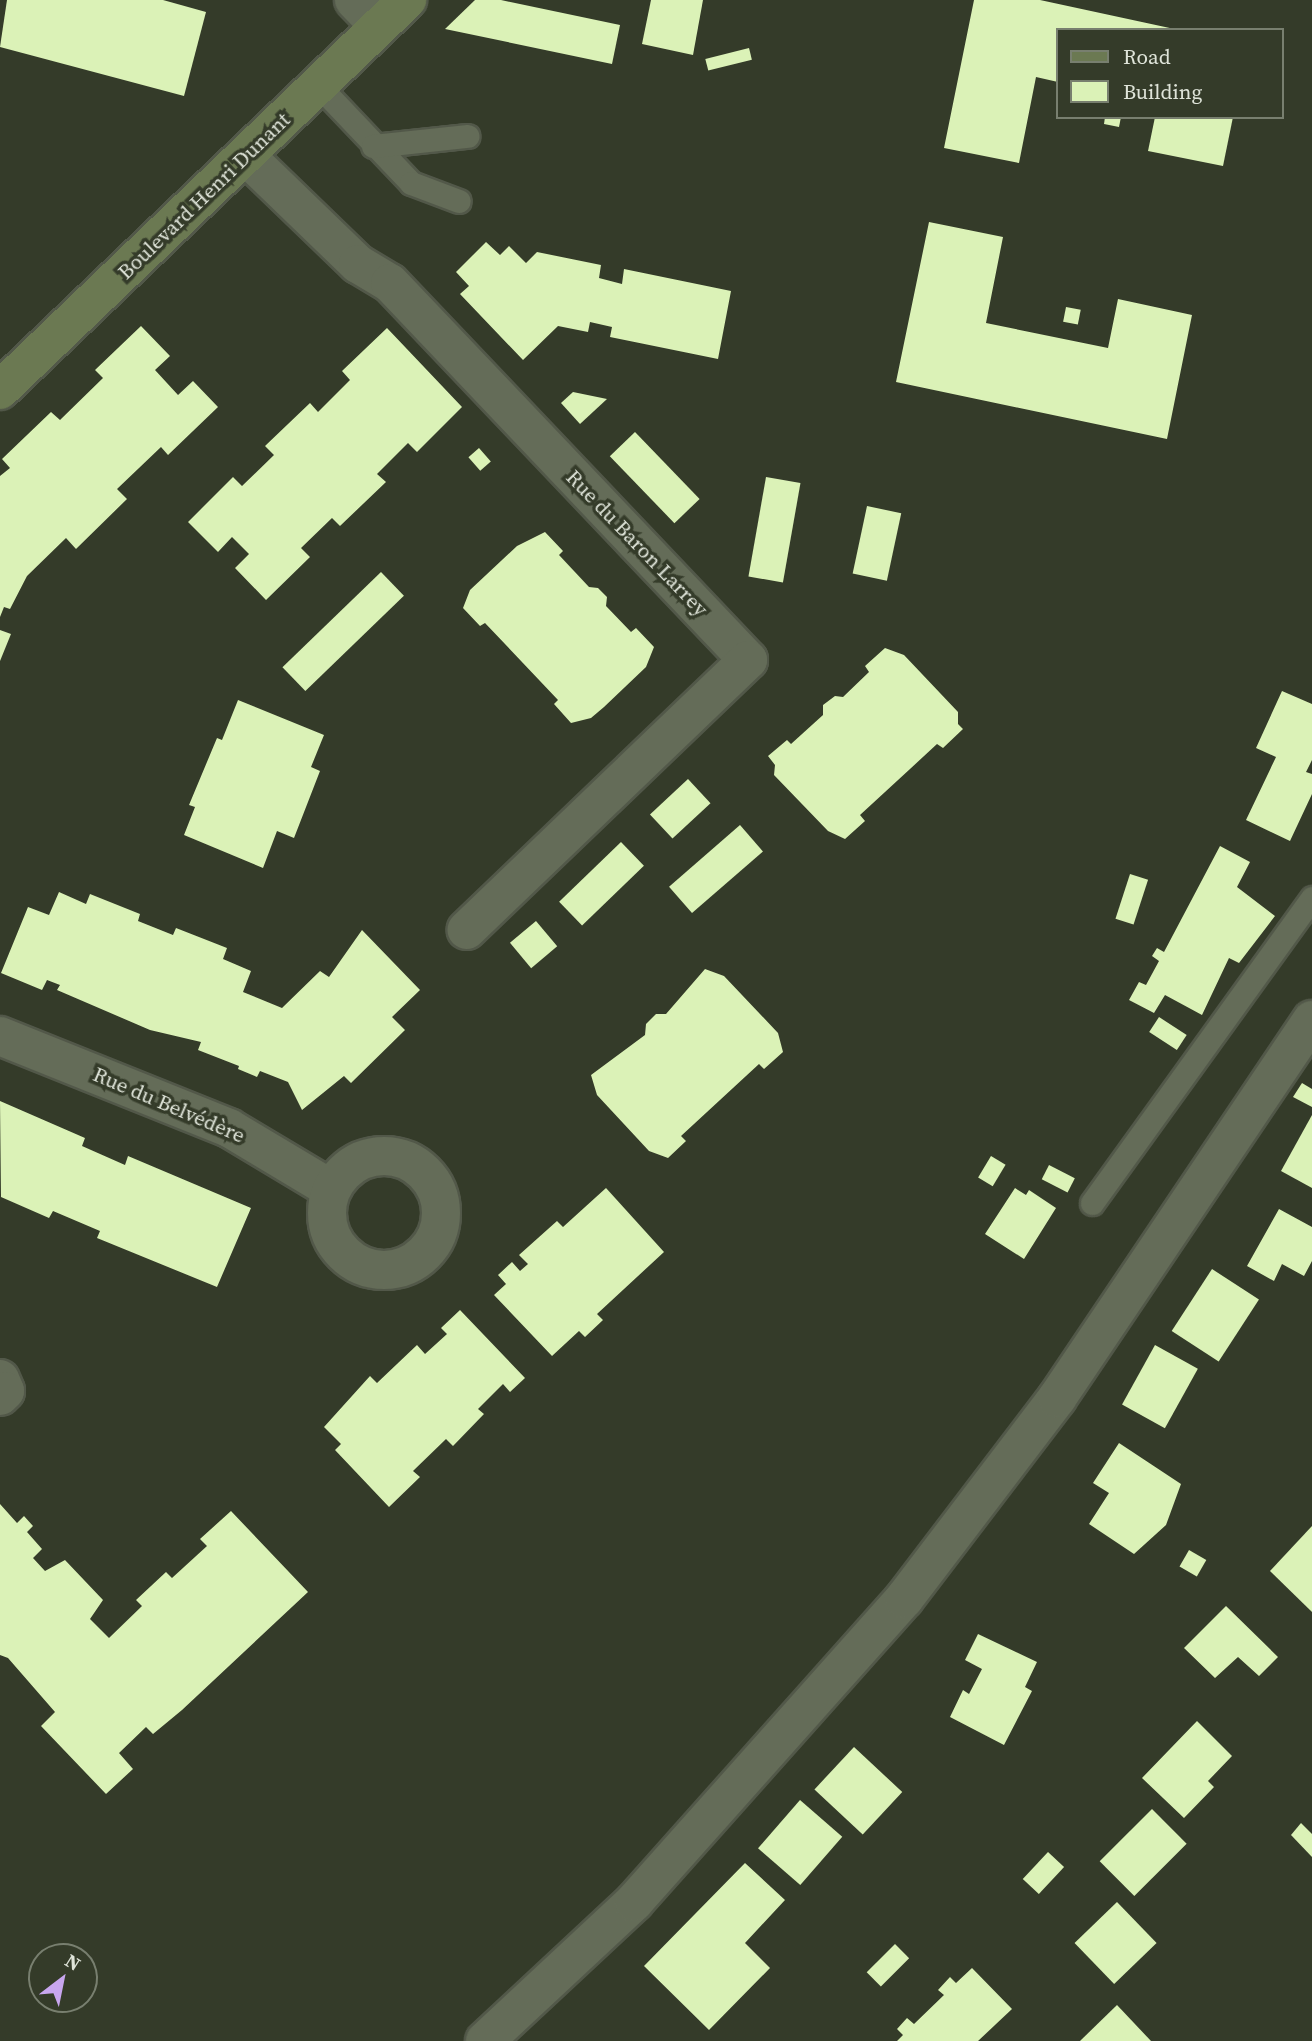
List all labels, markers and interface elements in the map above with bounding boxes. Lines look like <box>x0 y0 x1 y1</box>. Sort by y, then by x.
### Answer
legend <box>1056 28 1284 119</box>
text: Road <box>1123 42 1171 71</box>
text: Building <box>1123 77 1202 106</box>
street label: Boulevard Henri Dunant <box>113 107 295 285</box>
street label: Rue du Baron Larrey <box>561 465 713 621</box>
street label: Rue du Belvédère <box>89 1062 249 1148</box>
north arrow <box>28 1943 98 2013</box>
text: N <box>60 1947 86 1977</box>

